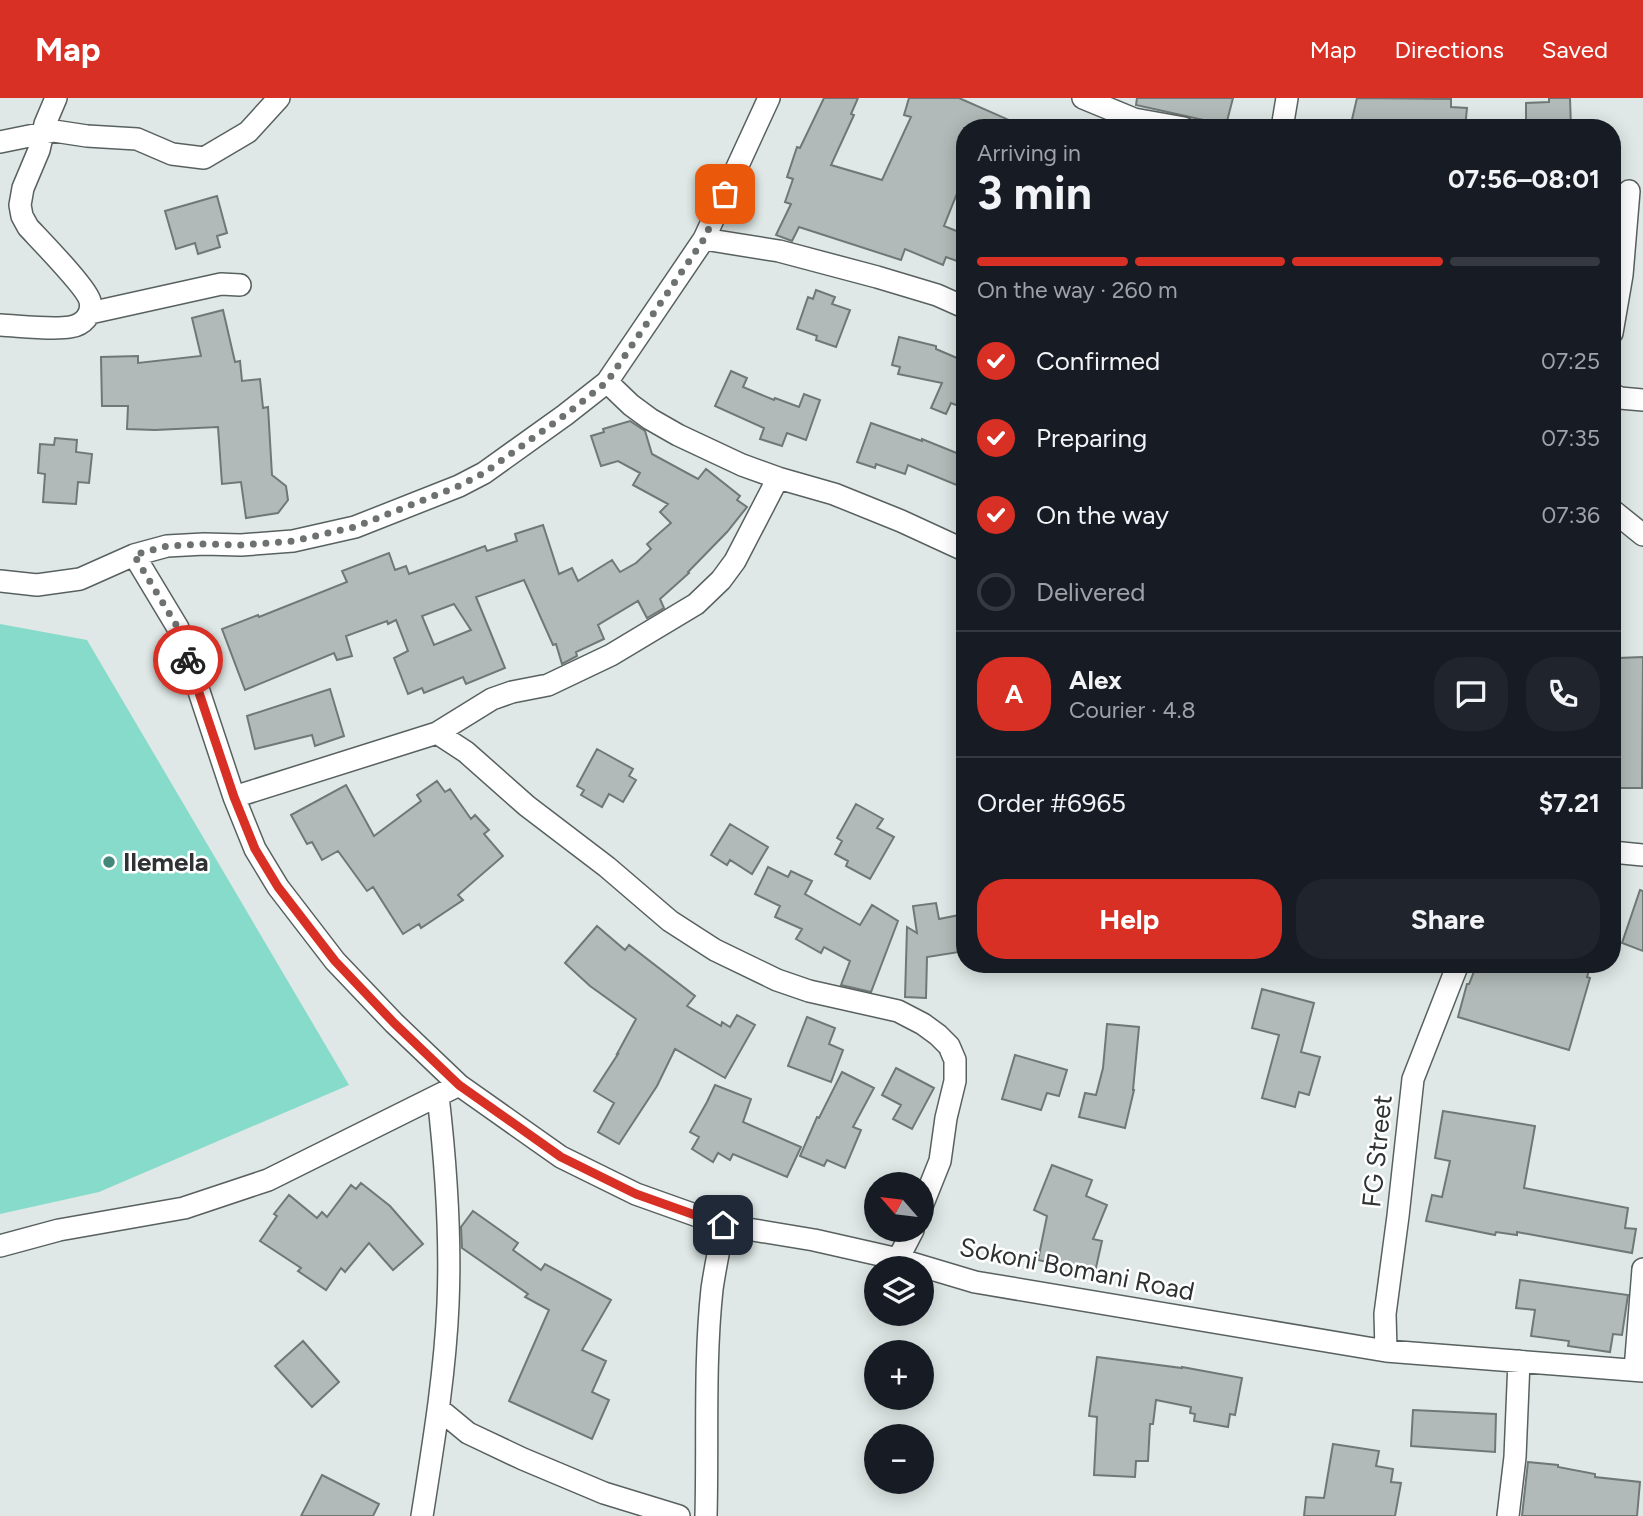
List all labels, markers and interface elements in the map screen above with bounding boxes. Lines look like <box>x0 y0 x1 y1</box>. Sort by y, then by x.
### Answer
text: Map <box>35 30 101 69</box>
text: Map <box>1310 35 1356 64</box>
text: Directions <box>1394 35 1504 64</box>
text: Saved <box>1542 35 1608 64</box>
text: Arriving in <box>977 139 1081 167</box>
text: 07:56–08:01 <box>1448 163 1600 195</box>
pin <box>695 164 755 224</box>
text: 3 min <box>977 165 1092 221</box>
icon: bag <box>706 175 744 213</box>
text: On the way · 260 m <box>977 276 1178 304</box>
icon: check <box>977 342 1015 380</box>
text: Confirmed <box>1036 345 1160 377</box>
text: 07:25 <box>1541 347 1600 375</box>
icon: check <box>977 419 1015 457</box>
text: Preparing <box>1036 422 1147 454</box>
text: 07:35 <box>1541 424 1600 452</box>
icon: check <box>977 496 1015 534</box>
text: On the way <box>1036 499 1169 531</box>
text: 07:36 <box>1542 501 1600 529</box>
text: Delivered <box>1036 576 1145 608</box>
courier <box>153 625 223 695</box>
icon: bike <box>169 641 207 679</box>
button: chat <box>1434 657 1508 731</box>
button: phone <box>1526 657 1600 731</box>
text: Alex <box>1069 664 1122 696</box>
text: A <box>1005 678 1023 710</box>
text: Courier · 4.8 <box>1069 696 1196 724</box>
text: Order #6965 <box>977 787 1126 819</box>
text: $7.21 <box>1539 787 1600 819</box>
place label: Ilemela <box>123 846 209 878</box>
marker: Ilemela <box>101 854 117 870</box>
button: Help <box>977 879 1282 959</box>
button: Share <box>1296 879 1600 959</box>
street label: FG Street <box>1355 1093 1399 1209</box>
north arrow <box>864 1172 934 1242</box>
map controls <box>864 1172 934 1494</box>
pin <box>693 1195 753 1255</box>
icon: home <box>704 1206 742 1244</box>
street label: Sokoni Bomani Road <box>957 1231 1197 1307</box>
button: layers <box>864 1256 934 1326</box>
button: + <box>864 1340 934 1410</box>
button: − <box>864 1424 934 1494</box>

